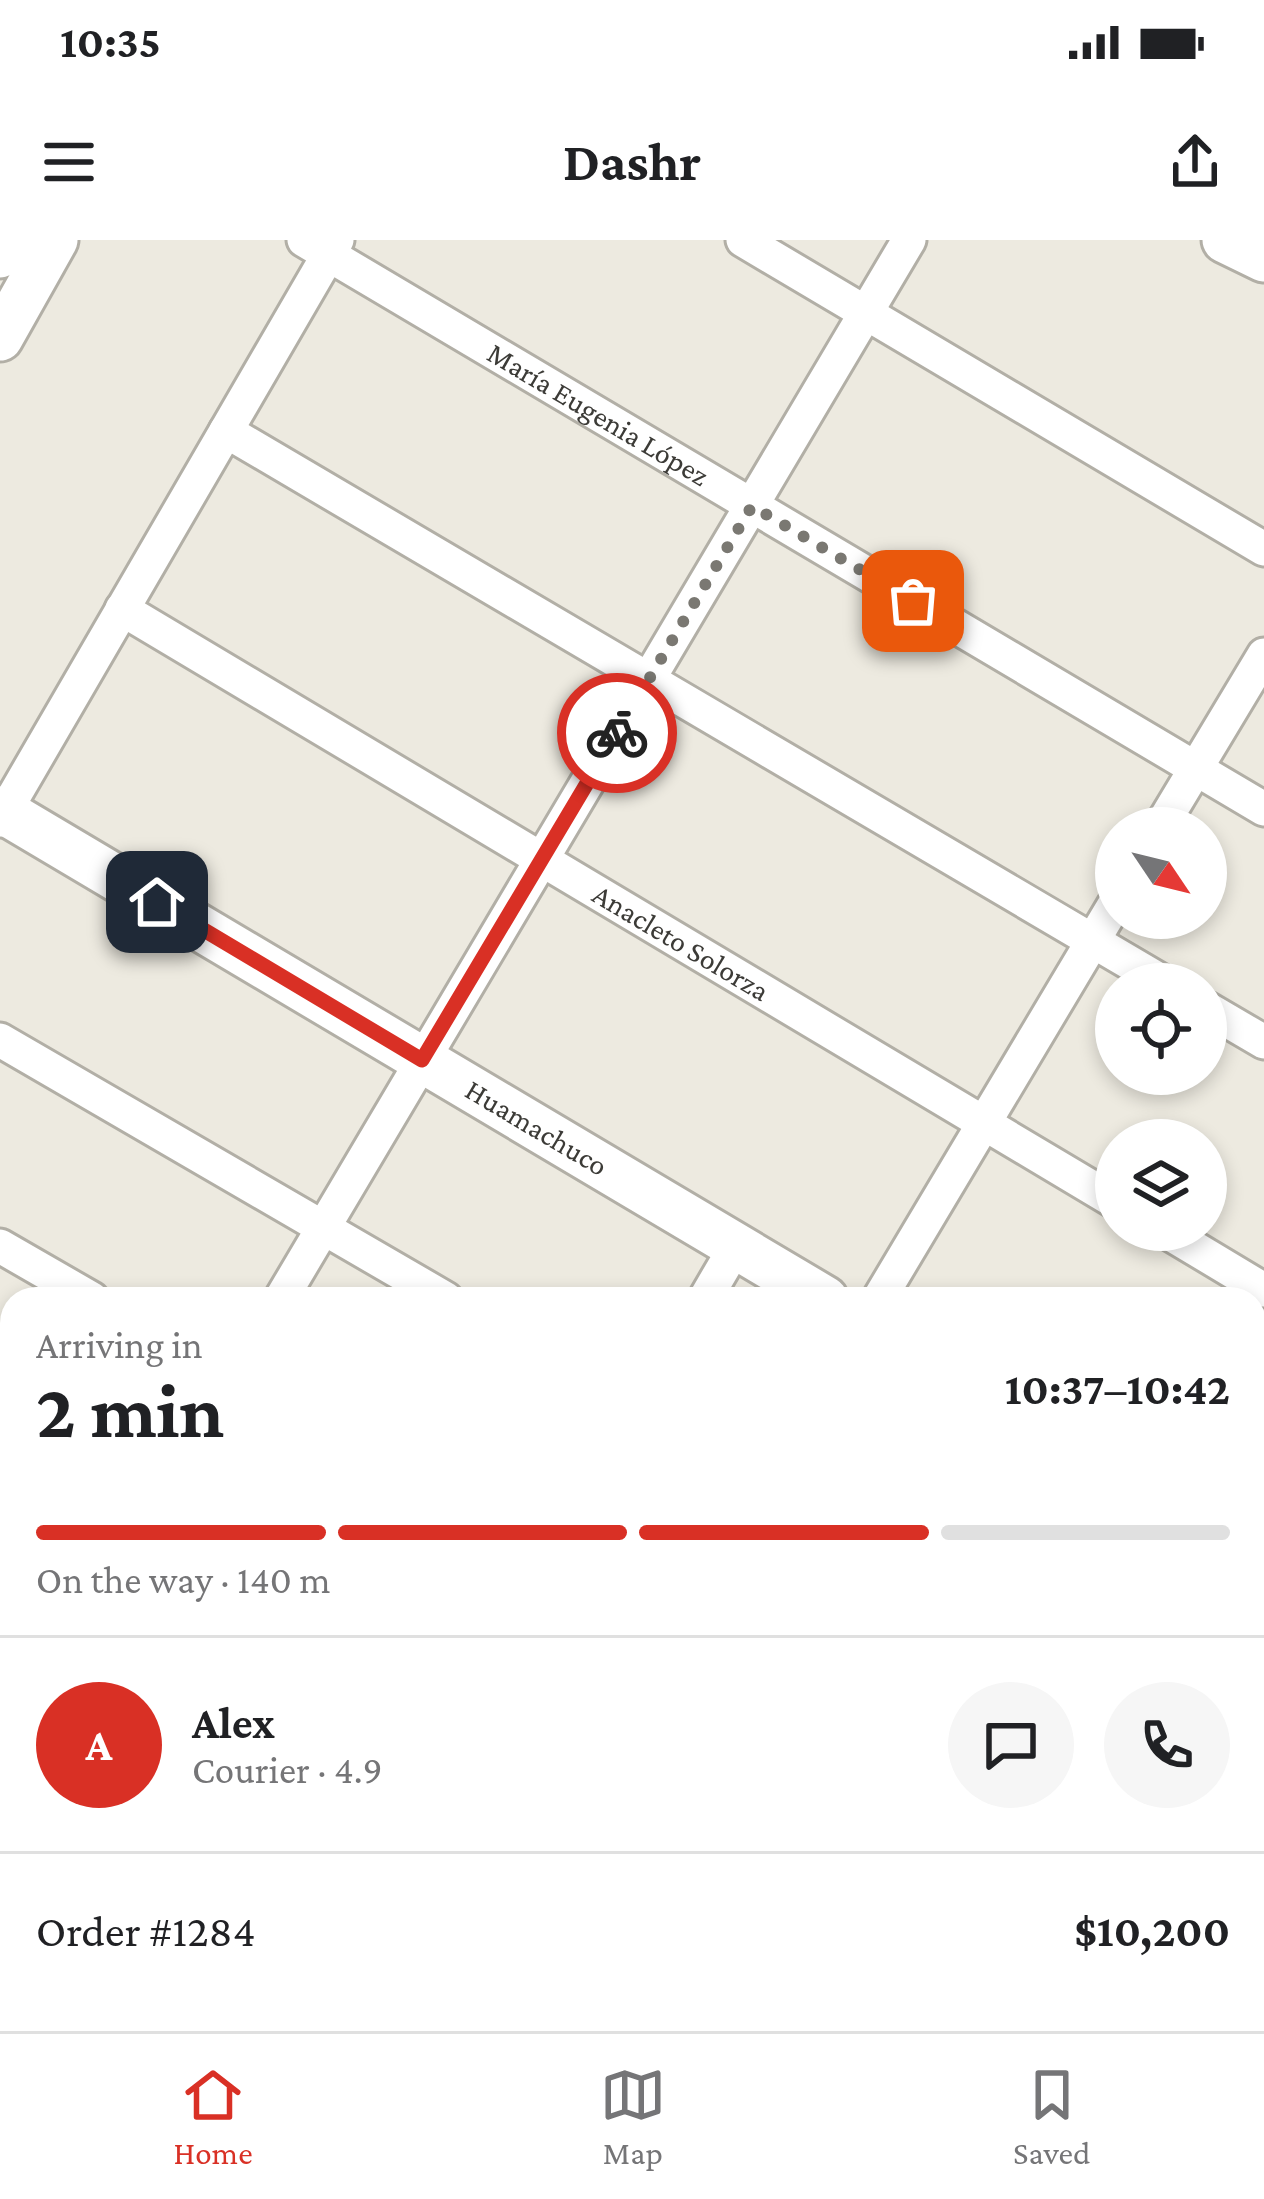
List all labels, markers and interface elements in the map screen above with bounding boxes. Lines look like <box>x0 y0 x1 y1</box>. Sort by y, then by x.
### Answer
text: 10:35 <box>60 17 161 67</box>
icon: menu <box>36 129 102 195</box>
icon: share <box>1162 129 1228 195</box>
text: Dashr <box>563 132 701 192</box>
street label: María Eugenia López <box>482 336 715 492</box>
pin <box>862 550 964 652</box>
icon: bag <box>880 568 946 634</box>
courier <box>557 673 677 793</box>
icon: bike <box>584 700 650 766</box>
north arrow <box>1095 807 1227 939</box>
map controls <box>1095 807 1227 1251</box>
pin <box>106 851 208 953</box>
icon: home <box>124 869 190 935</box>
street label: Anacleto Solorza <box>587 877 776 1007</box>
button: locate <box>1095 963 1227 1095</box>
street label: Huamachuco <box>460 1072 614 1182</box>
button: layers <box>1095 1119 1227 1251</box>
text: Arriving in <box>36 1323 203 1366</box>
text: 10:37–10:42 <box>1005 1364 1230 1414</box>
text: 2 min <box>36 1367 224 1454</box>
text: On the way · 140 m <box>36 1558 331 1601</box>
button: chat <box>948 1682 1074 1808</box>
button: phone <box>1104 1682 1230 1808</box>
text: Alex <box>192 1698 275 1748</box>
text: A <box>86 1720 112 1770</box>
text: Courier · 4.9 <box>192 1748 383 1791</box>
text: Order #1284 <box>36 1906 256 1956</box>
text: $10,200 <box>1074 1906 1230 1956</box>
tab: Home <box>174 2062 253 2171</box>
tab: Map <box>600 2062 666 2171</box>
tab: Saved <box>1013 2062 1090 2171</box>

